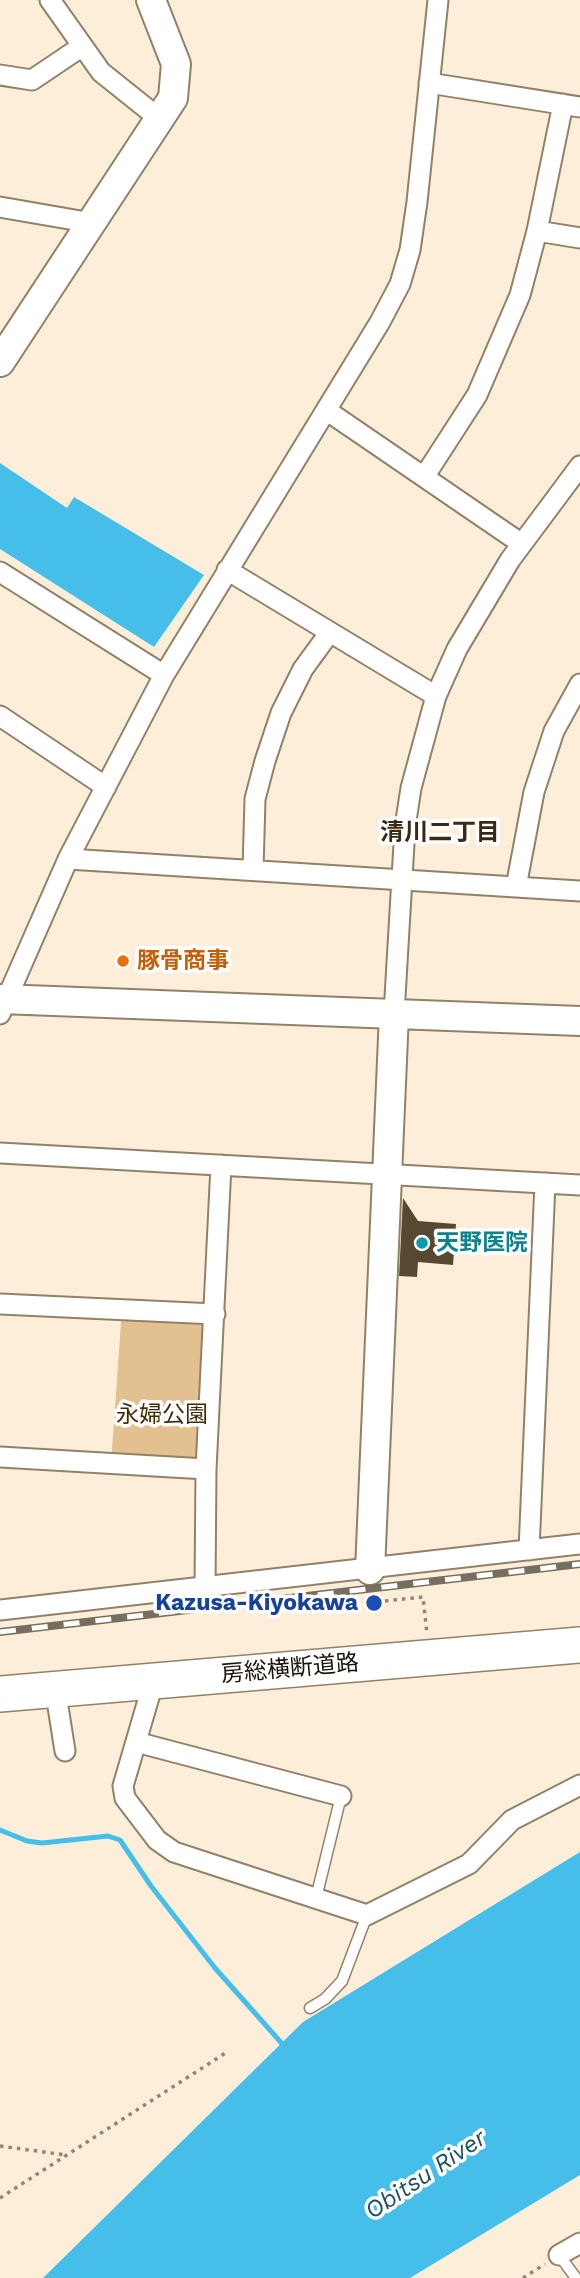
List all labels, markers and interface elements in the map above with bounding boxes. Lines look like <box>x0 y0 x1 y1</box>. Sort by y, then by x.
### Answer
district label: 清川二丁目 <box>380 819 500 847</box>
place label: 豚骨商事 <box>137 947 229 975</box>
marker: 豚骨商事 <box>115 953 131 969</box>
place label: 天野医院 <box>436 1229 528 1257</box>
marker: 天野医院 <box>414 1235 430 1251</box>
park label: 永婦公園 <box>116 1401 208 1429</box>
place label: Kazusa-Kiyokawa <box>155 1589 358 1617</box>
marker: Kazusa-Kiyokawa <box>364 1593 384 1613</box>
street label: 房総横断道路 <box>220 1649 360 1689</box>
water label: Obitsu River <box>360 2124 492 2226</box>

